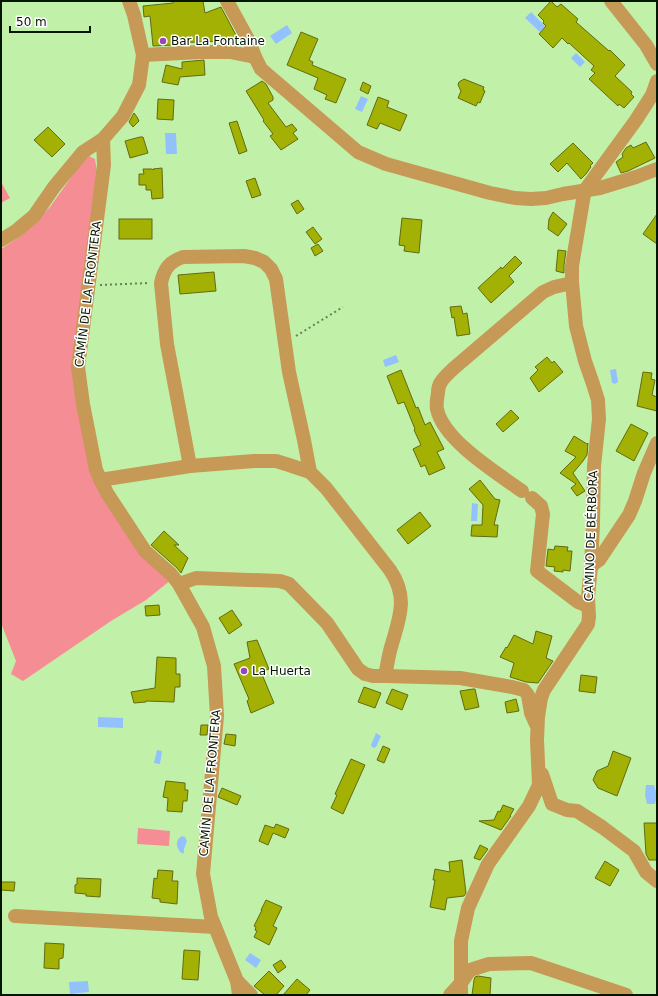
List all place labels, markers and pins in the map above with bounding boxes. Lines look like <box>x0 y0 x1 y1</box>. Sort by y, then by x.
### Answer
place label: Bar La Fontaine <box>171 34 265 48</box>
marker: Bar La Fontaine <box>158 36 168 46</box>
place label: La Huerta <box>252 664 311 678</box>
marker: La Huerta <box>239 666 249 676</box>

